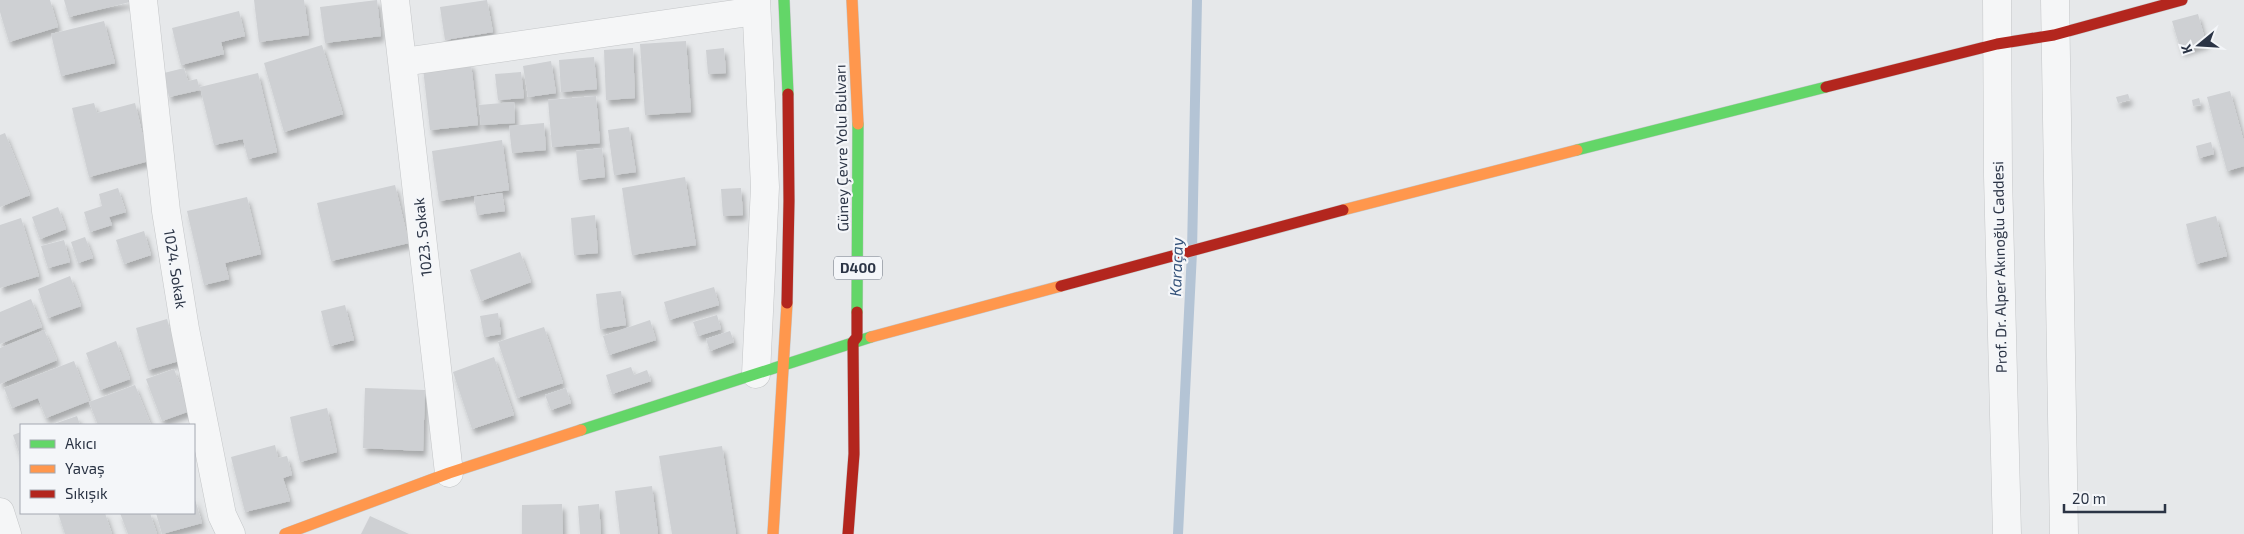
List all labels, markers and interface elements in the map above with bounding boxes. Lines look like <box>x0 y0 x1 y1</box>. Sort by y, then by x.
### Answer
north arrow <box>2174 20 2224 70</box>
text: K <box>2177 42 2196 56</box>
street label: Güney Çevre Yolu Bulvarı <box>831 64 852 232</box>
street label: Prof. Dr. Alper Akınoğlu Caddesi <box>1988 161 2010 373</box>
street label: 1023. Sokak <box>409 197 435 277</box>
street label: 1024. Sokak <box>161 228 191 310</box>
water label: Karaçay <box>1165 237 1187 297</box>
road number: D400 <box>834 256 882 280</box>
legend <box>20 424 195 514</box>
text: Akıcı <box>65 434 97 452</box>
text: Yavaş <box>65 459 105 478</box>
scale bar <box>2064 482 2165 514</box>
text: Sıkışık <box>65 484 108 503</box>
text: 20 m <box>2072 489 2106 507</box>

